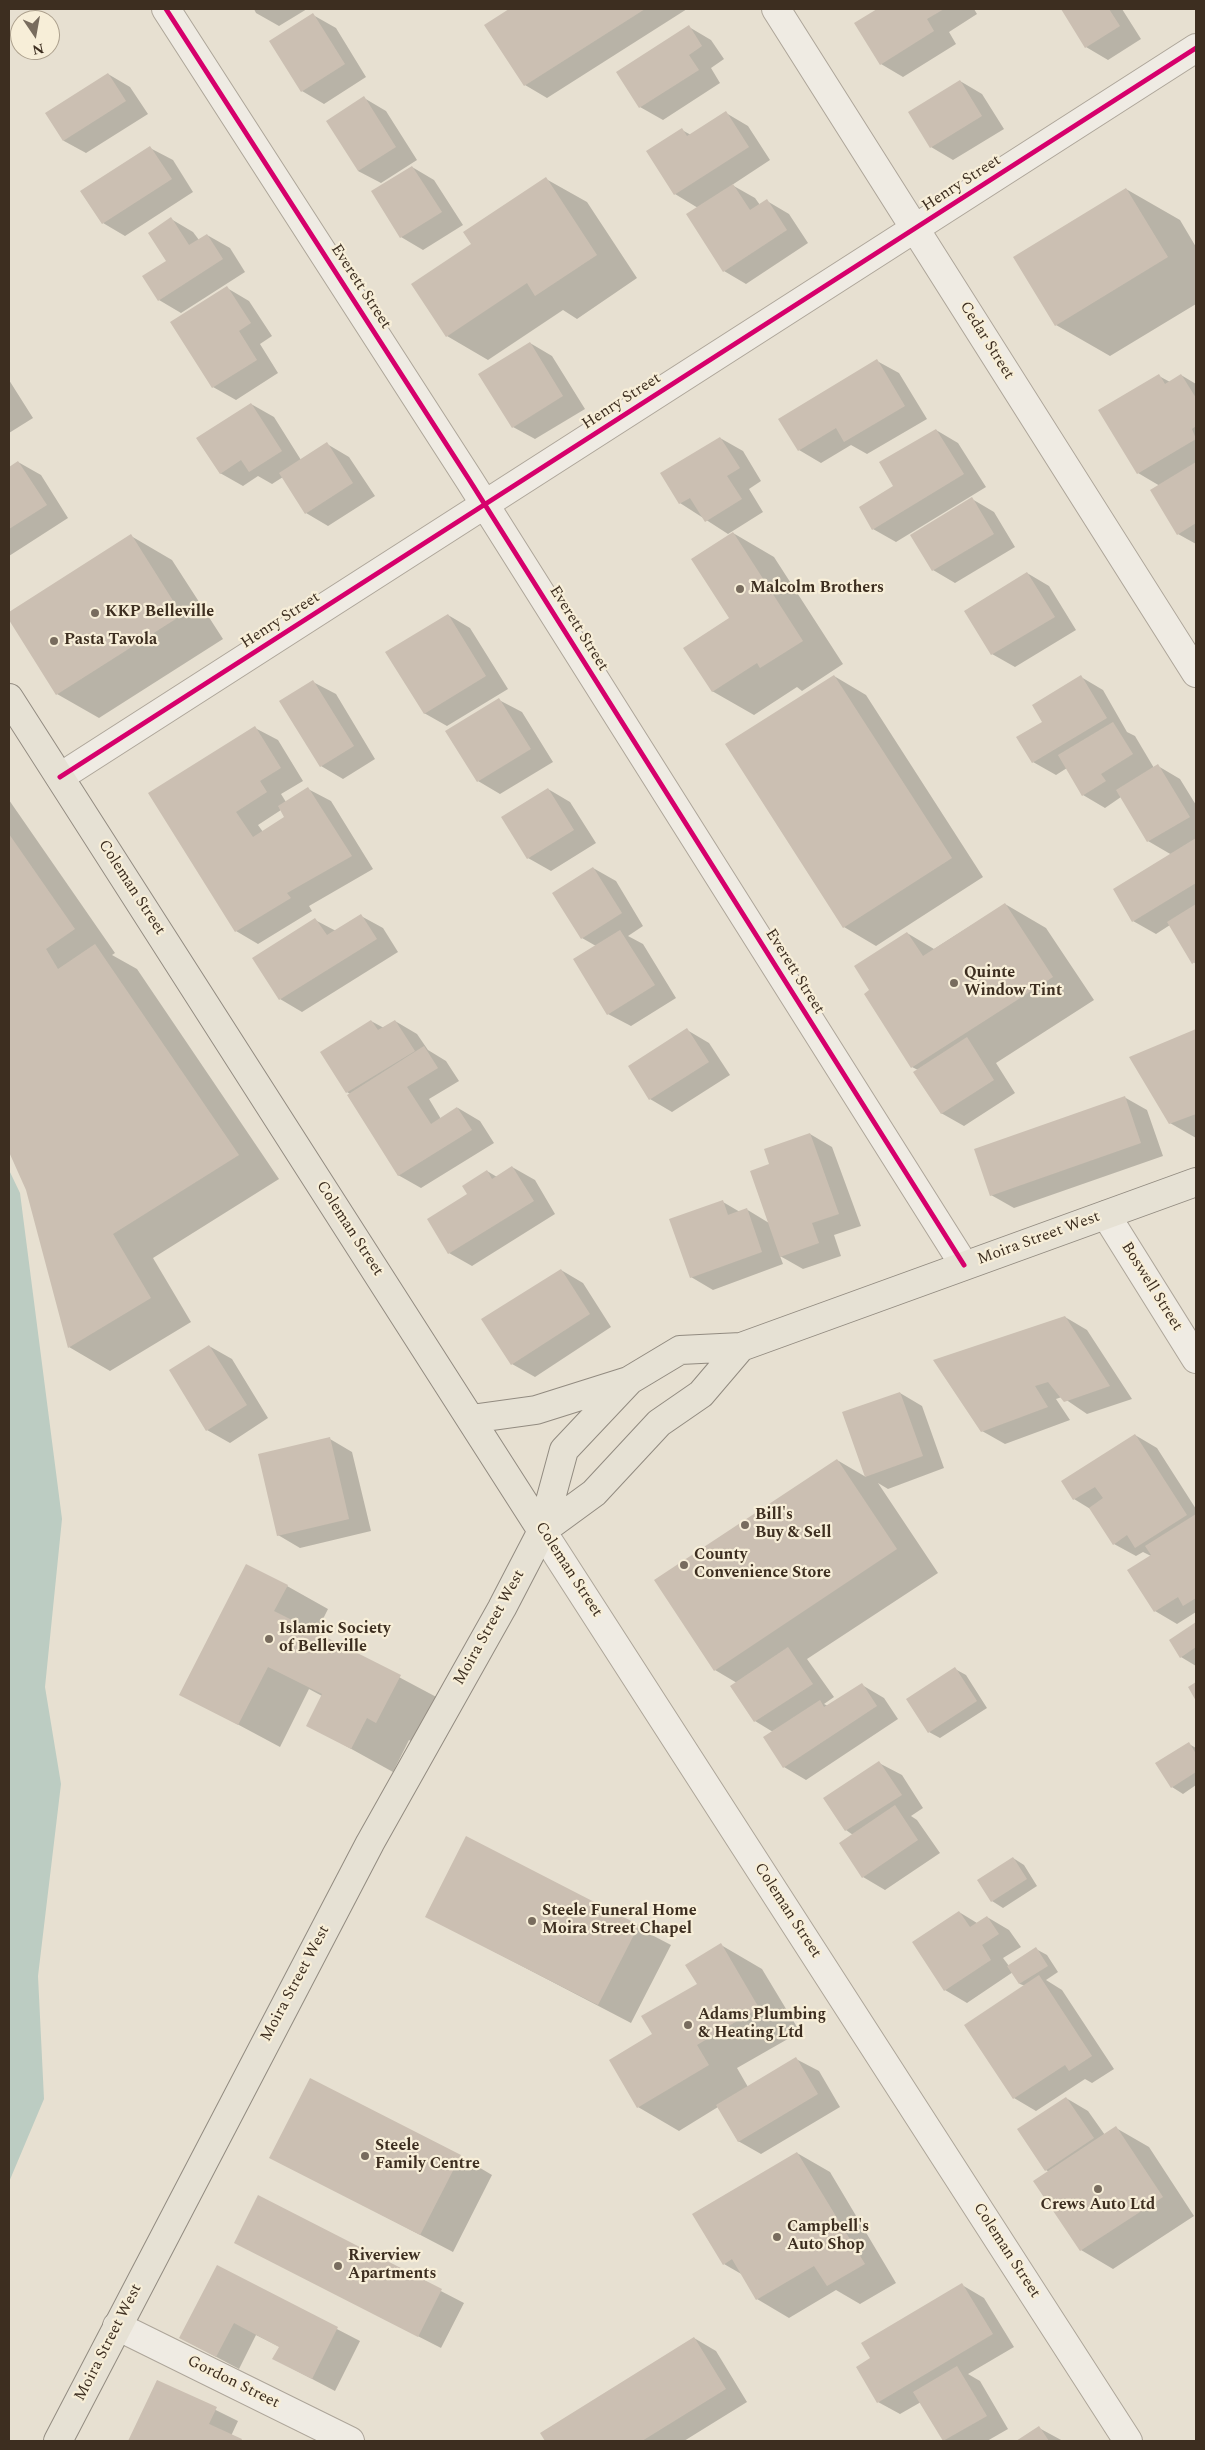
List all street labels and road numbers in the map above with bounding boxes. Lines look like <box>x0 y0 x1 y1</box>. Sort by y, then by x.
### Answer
street label: Henry Street <box>919 151 1005 217</box>
street label: Everett Street <box>325 241 395 333</box>
street label: Cedar Street <box>954 298 1018 384</box>
street label: Henry Street <box>579 369 665 435</box>
street label: Everett Street <box>544 583 612 675</box>
street label: Henry Street <box>238 588 324 654</box>
street label: Coleman Street <box>93 837 169 939</box>
street label: Everett Street <box>760 926 828 1018</box>
street label: Coleman Street <box>311 1178 387 1280</box>
street label: Moira Street West <box>975 1208 1103 1270</box>
street label: Boswell Street <box>1116 1239 1186 1335</box>
street label: Coleman Street <box>530 1519 606 1621</box>
street label: Moira Street West <box>450 1567 530 1689</box>
street label: Coleman Street <box>749 1860 825 1962</box>
street label: Moira Street West <box>257 1923 335 2045</box>
street label: Coleman Street <box>968 2200 1044 2302</box>
street label: Moira Street West <box>71 2281 147 2405</box>
street label: Gordon Street <box>184 2352 282 2414</box>

